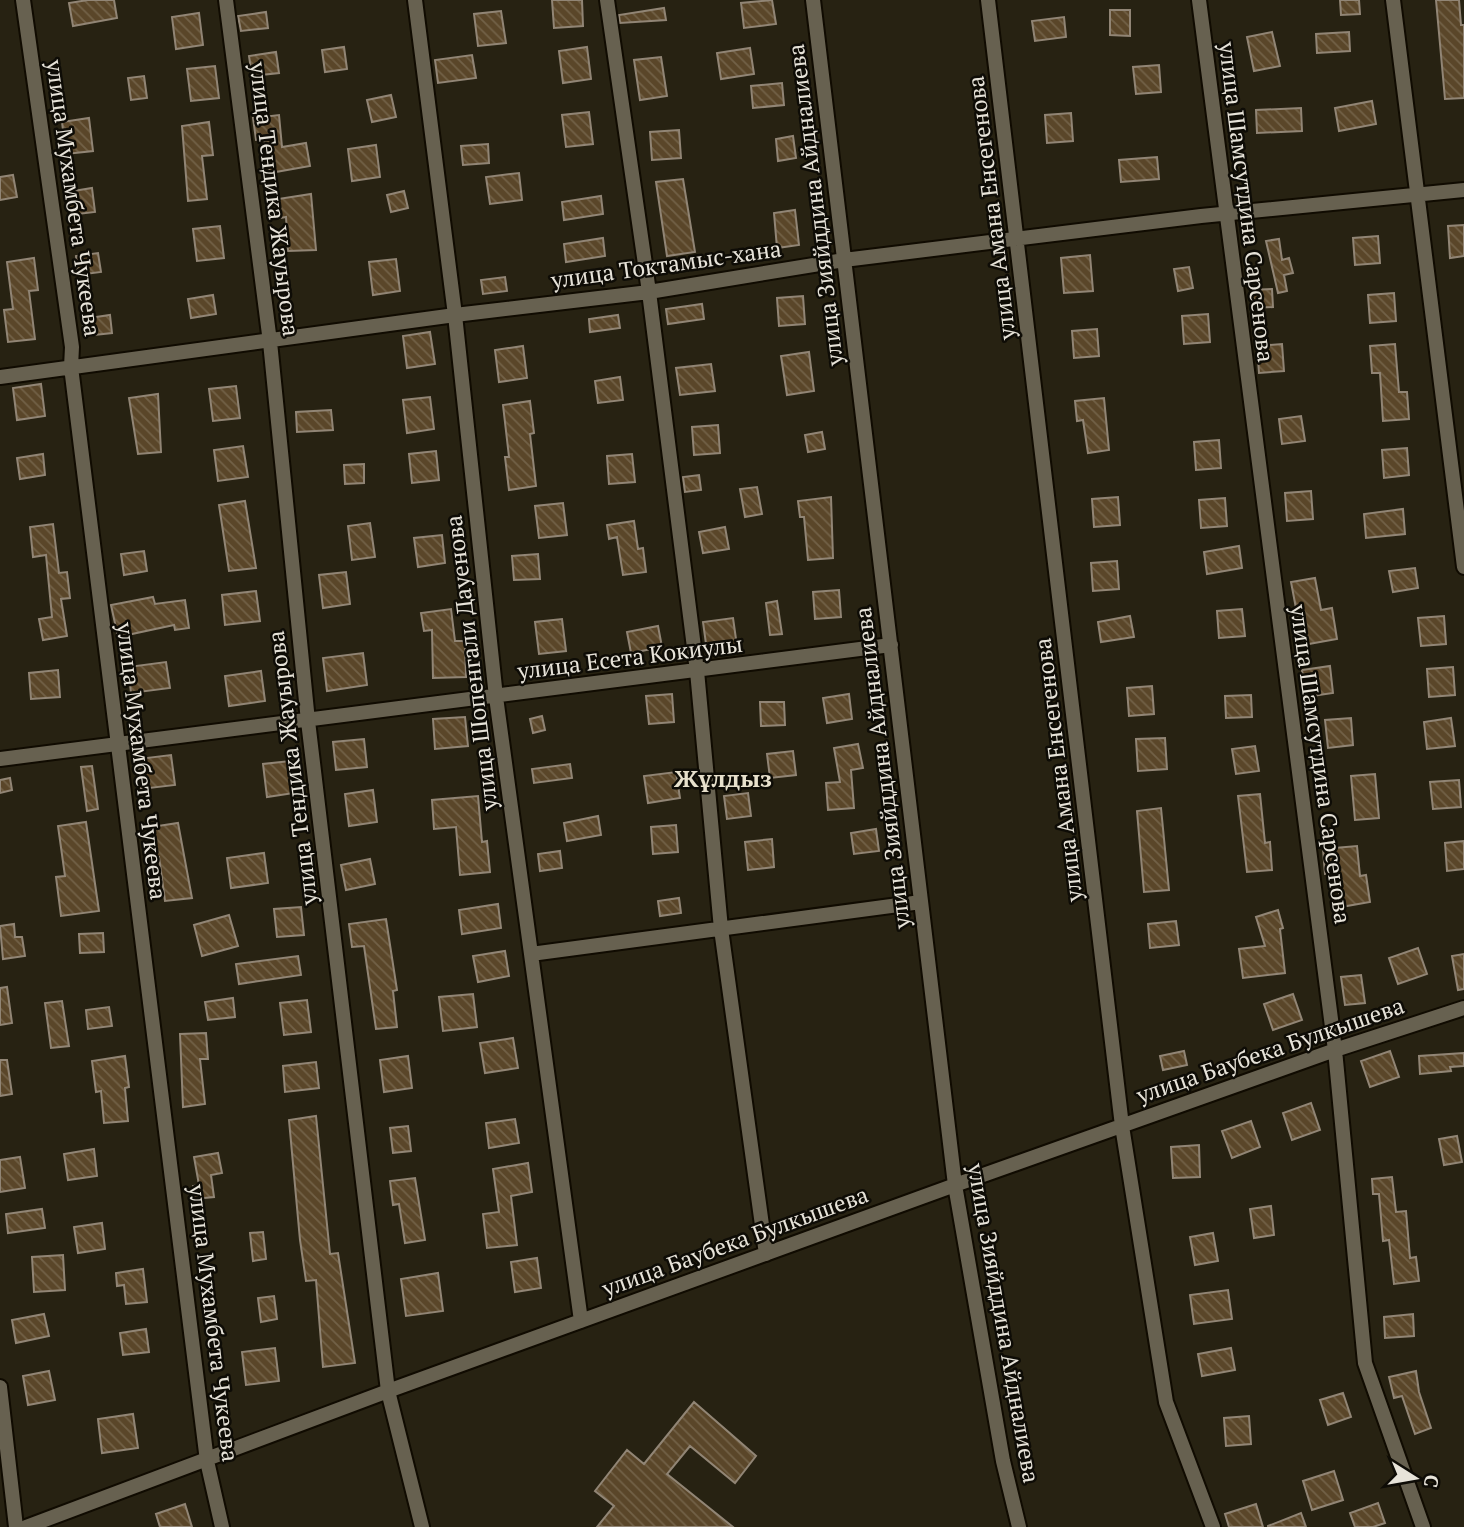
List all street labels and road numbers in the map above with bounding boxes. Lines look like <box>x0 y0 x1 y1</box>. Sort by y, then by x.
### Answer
street label: улица Шамсутдина Сарсенова <box>1212 39 1282 364</box>
street label: улица Зияйддина Айдналиева <box>780 42 850 369</box>
street label: улица Мухамбета Чукеева <box>39 57 109 339</box>
street label: улица Тендика Жауырова <box>243 59 307 338</box>
street label: улица Амана Енсегенова <box>959 74 1023 343</box>
street label: улица Токтамыс-хана <box>548 232 784 296</box>
street label: улица Шопенгали Дауенова <box>437 513 505 813</box>
street label: улица Шамсутдина Сарсенова <box>1283 601 1359 926</box>
street label: улица Зияйддина Айдналиева <box>847 605 917 932</box>
street label: улица Мухамбета Чукеева <box>109 620 174 902</box>
street label: улица Есета Кокиулы <box>515 628 744 686</box>
street label: улица Тендика Жауырова <box>260 629 324 908</box>
street label: улица Амана Енсегенова <box>1026 636 1090 905</box>
street label: улица Баубека Булкышева <box>1131 989 1408 1111</box>
street label: улица Зияйддина Айдналиева <box>960 1160 1047 1486</box>
street label: улица Баубека Булкышева <box>597 1178 873 1304</box>
street label: улица Мухамбета Чукеева <box>181 1182 246 1464</box>

